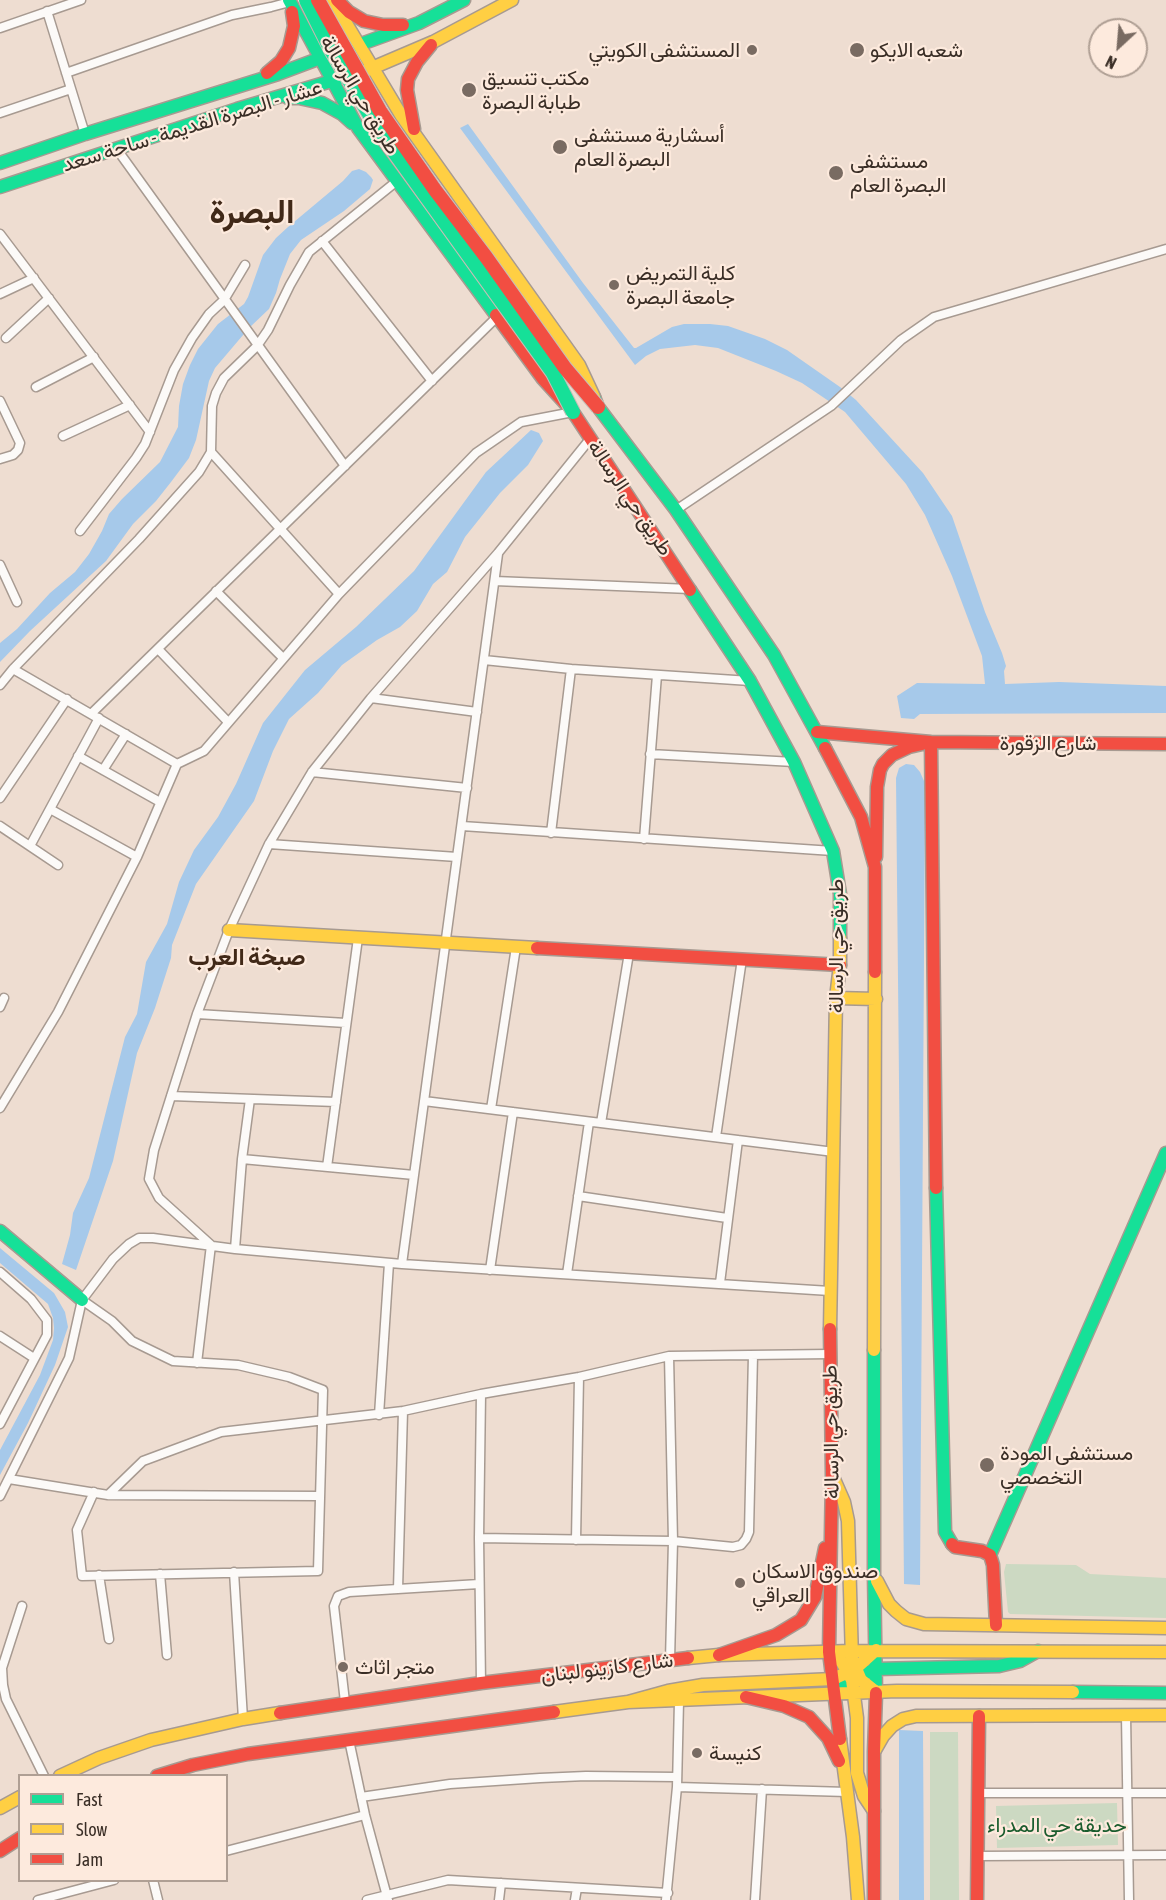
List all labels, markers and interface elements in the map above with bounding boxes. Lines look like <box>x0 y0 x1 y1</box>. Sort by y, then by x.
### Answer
north arrow <box>1088 18 1148 78</box>
street label: طريق حي الرسالة <box>315 31 405 159</box>
place label: المستشفى الكويتي <box>588 37 740 63</box>
place label: شعبه الايكو <box>870 37 963 63</box>
marker: شعبه الايكو <box>848 41 866 59</box>
marker: المستشفى الكويتي <box>745 43 759 57</box>
text: N <box>1103 52 1119 73</box>
place label: مكتب تنسيق طبابة البصرة <box>482 65 589 115</box>
street label: عشار - البصرة القديمة - ساحة سعد <box>59 74 325 178</box>
marker: مكتب تنسيق طبابة البصرة <box>460 81 478 99</box>
place label: أسشارية مستشفى البصرة العام <box>574 122 724 172</box>
marker: أسشارية مستشفى البصرة العام <box>551 138 569 156</box>
place label: مستشفى البصرة العام <box>850 148 946 198</box>
marker: مستشفى البصرة العام <box>827 164 845 182</box>
district label: البصرة <box>210 193 294 233</box>
place label: كلية التمريض جامعة البصرة <box>626 260 735 310</box>
marker: كلية التمريض جامعة البصرة <box>607 278 621 292</box>
street label: طريق حي الرسالة <box>582 435 678 561</box>
street label: شارع الزقورة <box>1000 730 1096 756</box>
street label: طريق حي الرسالة <box>823 879 849 1013</box>
district label: صبخة العرب <box>188 943 306 971</box>
street label: طريق حي الرسالة <box>817 1365 845 1499</box>
place label: مستشفى المودة التخصصي <box>1000 1440 1133 1490</box>
marker: مستشفى المودة التخصصي <box>978 1456 996 1474</box>
place label: صندوق الاسكان العراقي <box>752 1558 878 1608</box>
marker: صندوق الاسكان العراقي <box>733 1576 747 1590</box>
street label: شارع كازينو لبنان <box>539 1647 675 1689</box>
place label: متجر اثاث <box>355 1654 435 1680</box>
marker: متجر اثاث <box>336 1660 350 1674</box>
place label: كنيسة <box>709 1740 762 1766</box>
marker: كنيسة <box>690 1746 704 1760</box>
legend <box>18 1774 228 1882</box>
text: Fast <box>76 1789 103 1810</box>
park label: حديقة حي المدراء <box>987 1812 1127 1838</box>
text: Slow <box>76 1819 107 1840</box>
text: Jam <box>76 1849 103 1870</box>

